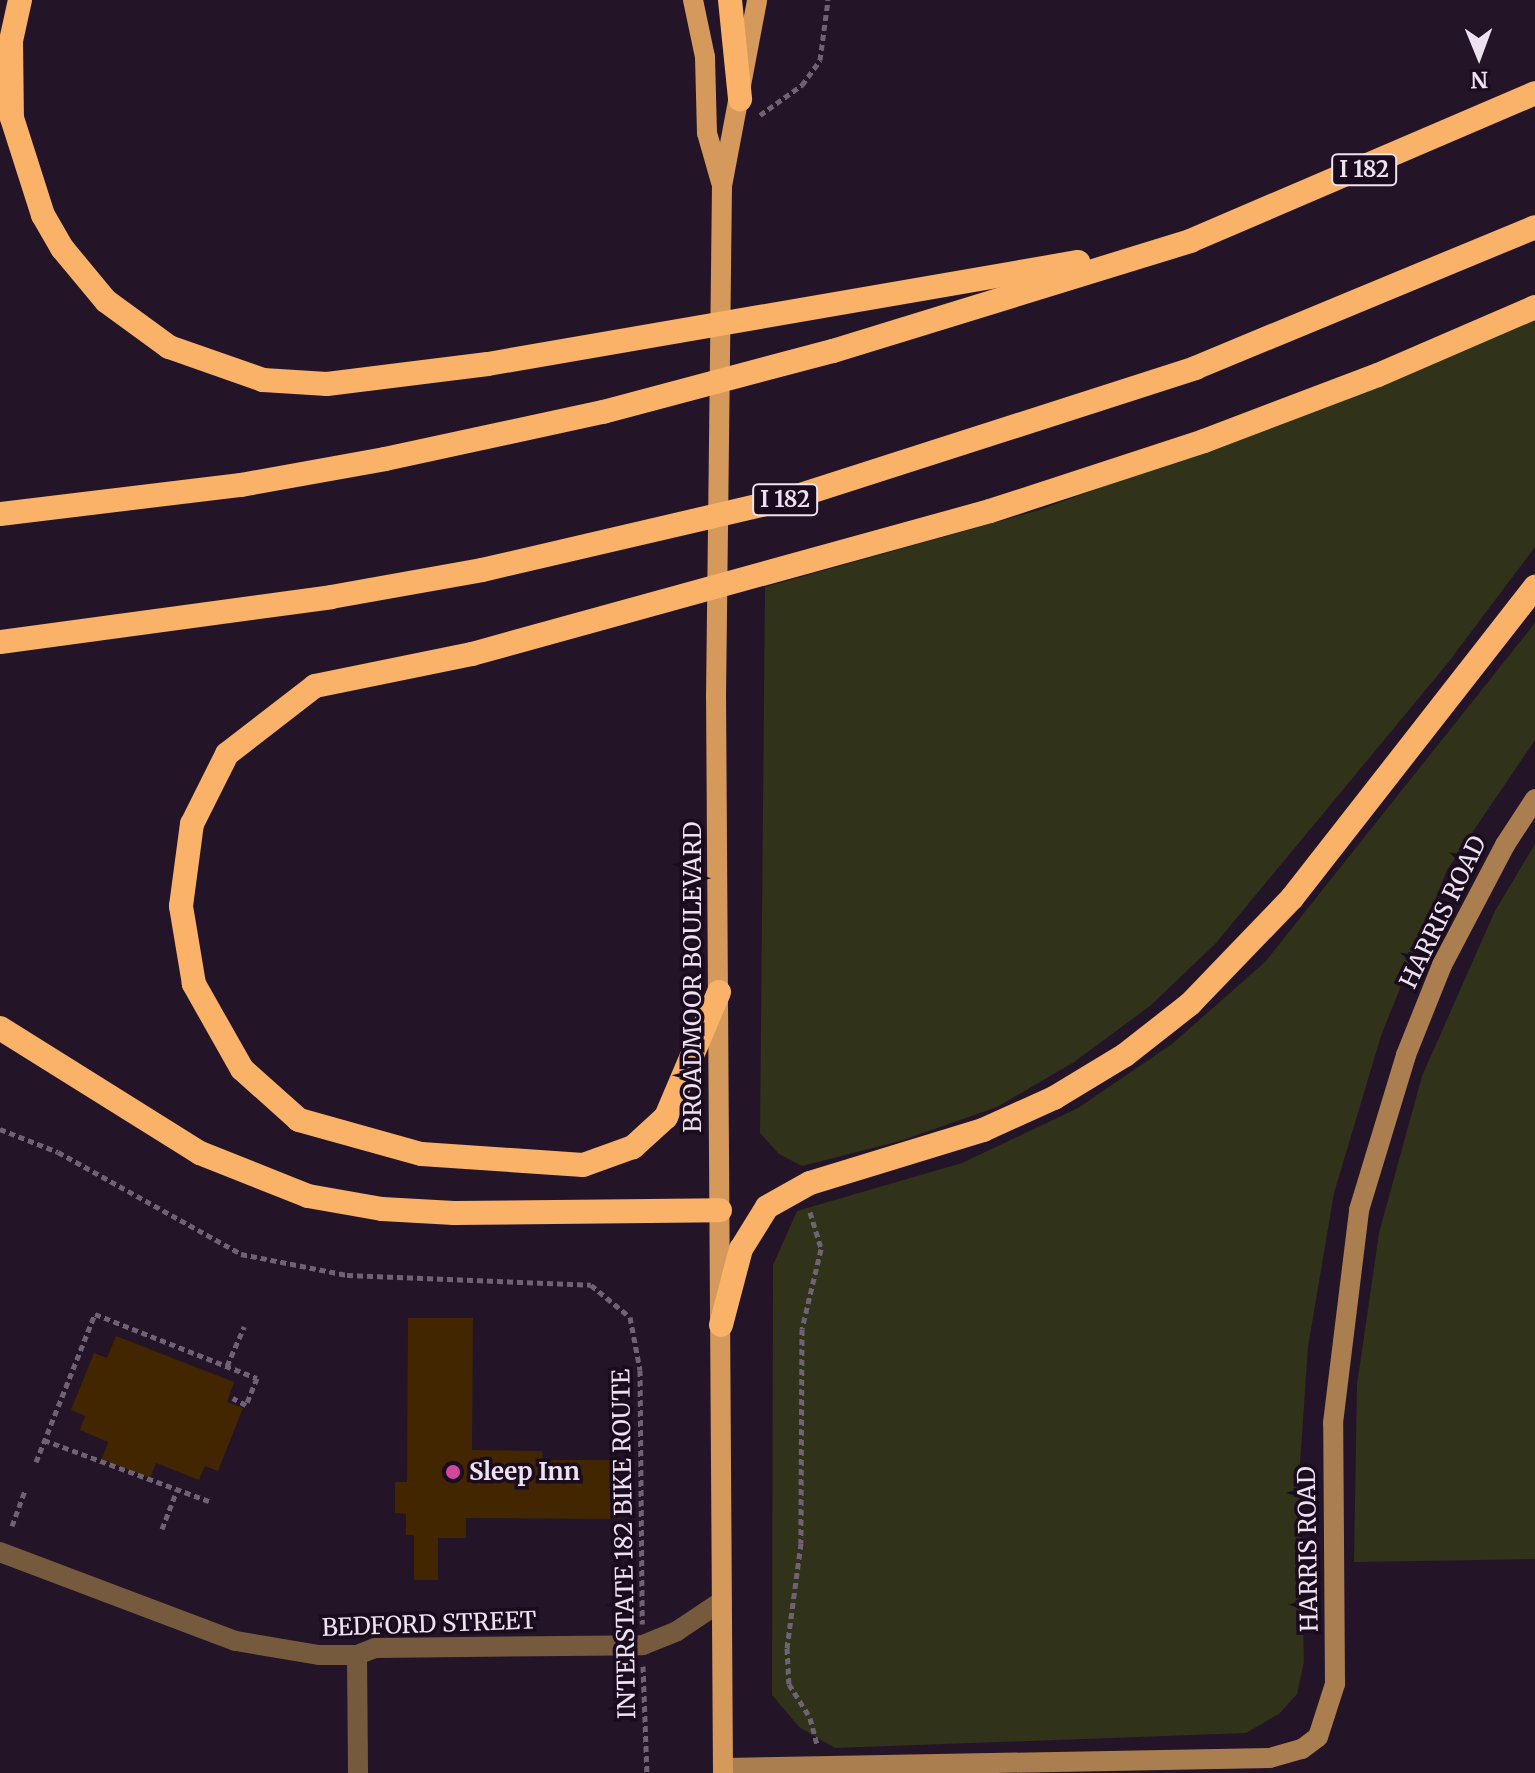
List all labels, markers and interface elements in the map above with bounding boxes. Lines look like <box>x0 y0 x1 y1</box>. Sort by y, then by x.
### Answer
north arrow <box>1439 16 1519 96</box>
text: N <box>1470 66 1488 94</box>
road number: I 182 <box>1330 152 1398 188</box>
road number: I 182 <box>751 482 819 518</box>
street label: BROADMOOR BOULEVARD <box>679 821 707 1133</box>
street label: HARRIS ROAD <box>1394 831 1492 993</box>
street label: INTERSTATE 182 BIKE ROUTE <box>607 1369 641 1719</box>
place label: Sleep Inn <box>469 1458 580 1486</box>
marker: Sleep Inn <box>444 1463 462 1481</box>
street label: HARRIS ROAD <box>1292 1466 1324 1632</box>
street label: BEDFORD STREET <box>321 1606 537 1642</box>

